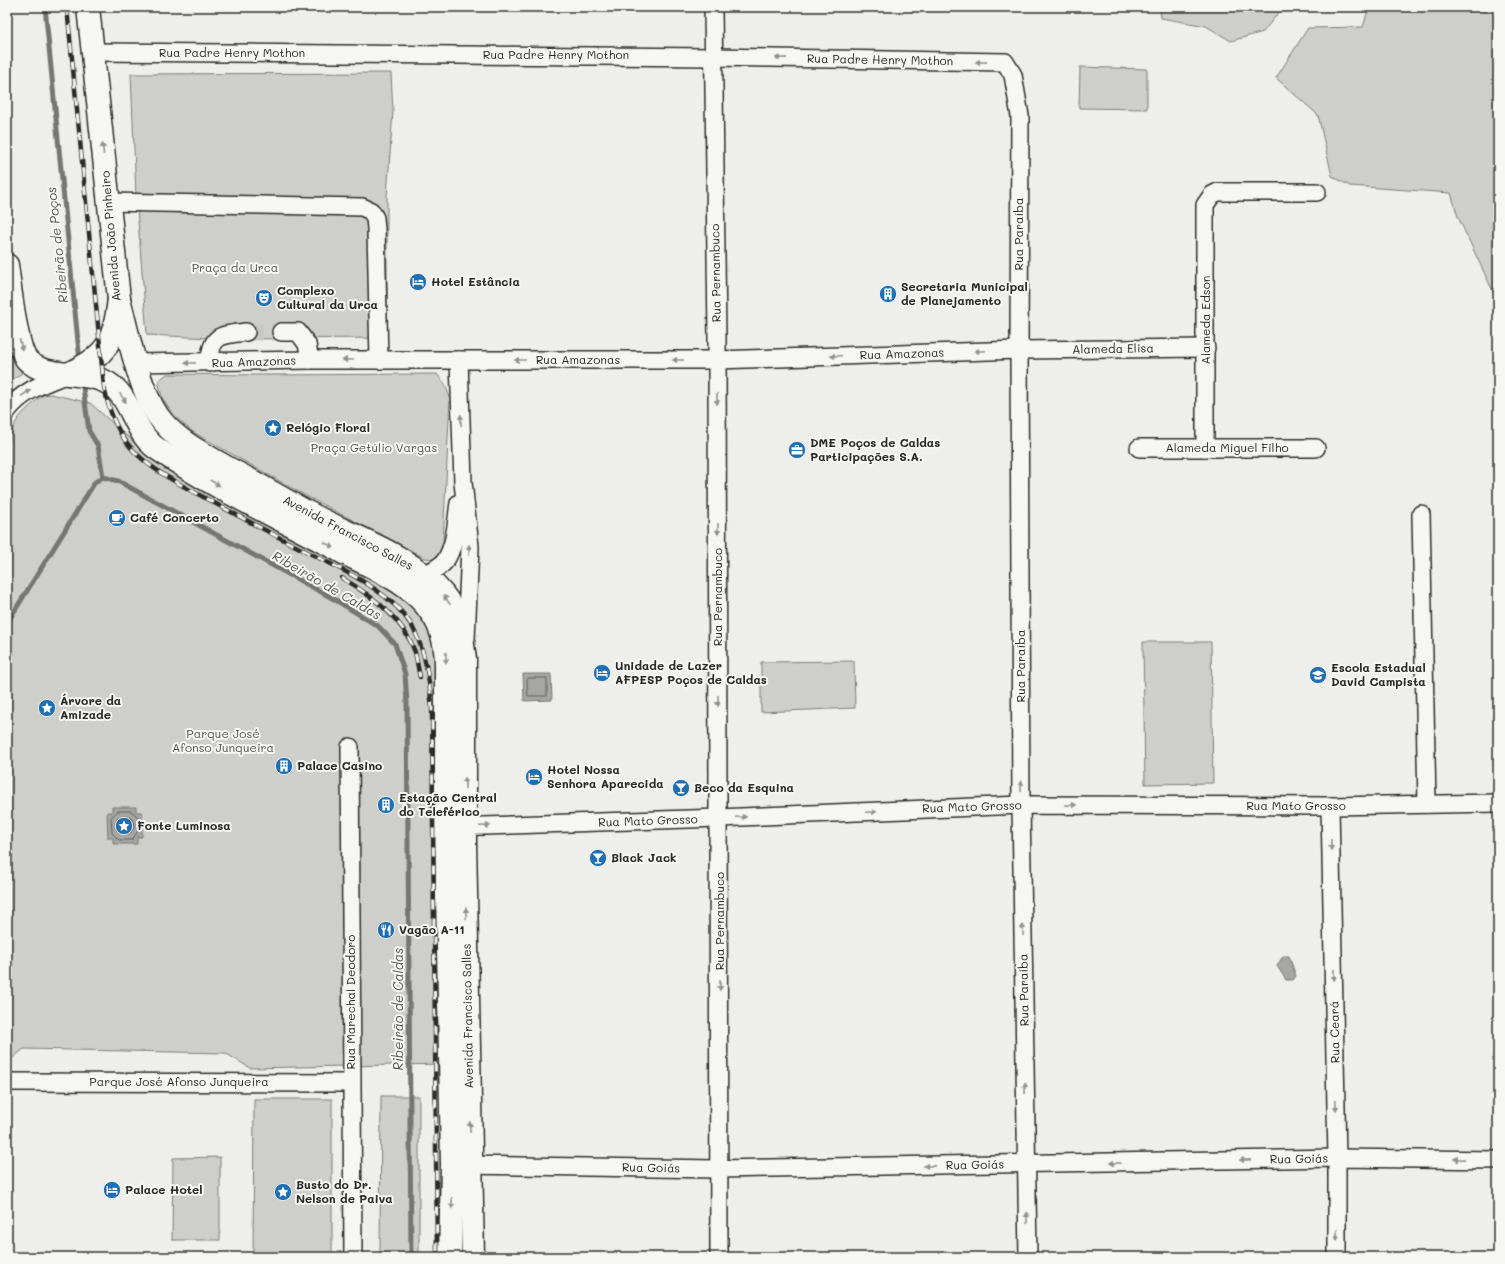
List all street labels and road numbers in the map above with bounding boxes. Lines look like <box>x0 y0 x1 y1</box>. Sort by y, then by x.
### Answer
street label: Rua Padre Henry Mothon <box>159 44 305 60</box>
street label: Rua Padre Henry Mothon <box>483 46 629 62</box>
street label: Rua Padre Henry Mothon <box>807 50 953 68</box>
street label: Avenida João Pinheiro <box>96 170 124 302</box>
street label: Rua Paraíba <box>1010 198 1026 270</box>
street label: Rua Pernambuco <box>706 224 724 322</box>
street label: Alameda Edson <box>1197 276 1213 364</box>
street label: Alameda Elisa <box>1072 339 1154 357</box>
street label: Rua Amazonas <box>859 344 945 362</box>
street label: Rua Amazonas <box>536 351 620 367</box>
street label: Rua Amazonas <box>211 352 297 370</box>
street label: Alameda Miguel Filho <box>1165 439 1289 455</box>
street label: Avenida Francisco Salles <box>281 491 416 573</box>
street label: Rua Pernambuco <box>709 548 725 646</box>
street label: Rua Paraíba <box>1012 630 1028 702</box>
street label: Rua Mato Grosso <box>922 796 1022 816</box>
street label: Rua Mato Grosso <box>1246 797 1346 813</box>
street label: Rua Mato Grosso <box>598 810 698 830</box>
street label: Rua Pernambuco <box>711 872 727 970</box>
street label: Rua Marechal Deodoro <box>342 935 358 1069</box>
street label: Avenida Francisco Salles <box>458 943 476 1089</box>
street label: Rua Paraíba <box>1014 953 1032 1027</box>
street label: Rua Ceará <box>1325 1001 1343 1063</box>
street label: Parque José Afonso Junqueira <box>89 1073 269 1089</box>
street label: Rua Goiás <box>1270 1149 1329 1167</box>
street label: Rua Goiás <box>946 1155 1005 1173</box>
street label: Rua Goiás <box>622 1158 681 1176</box>

